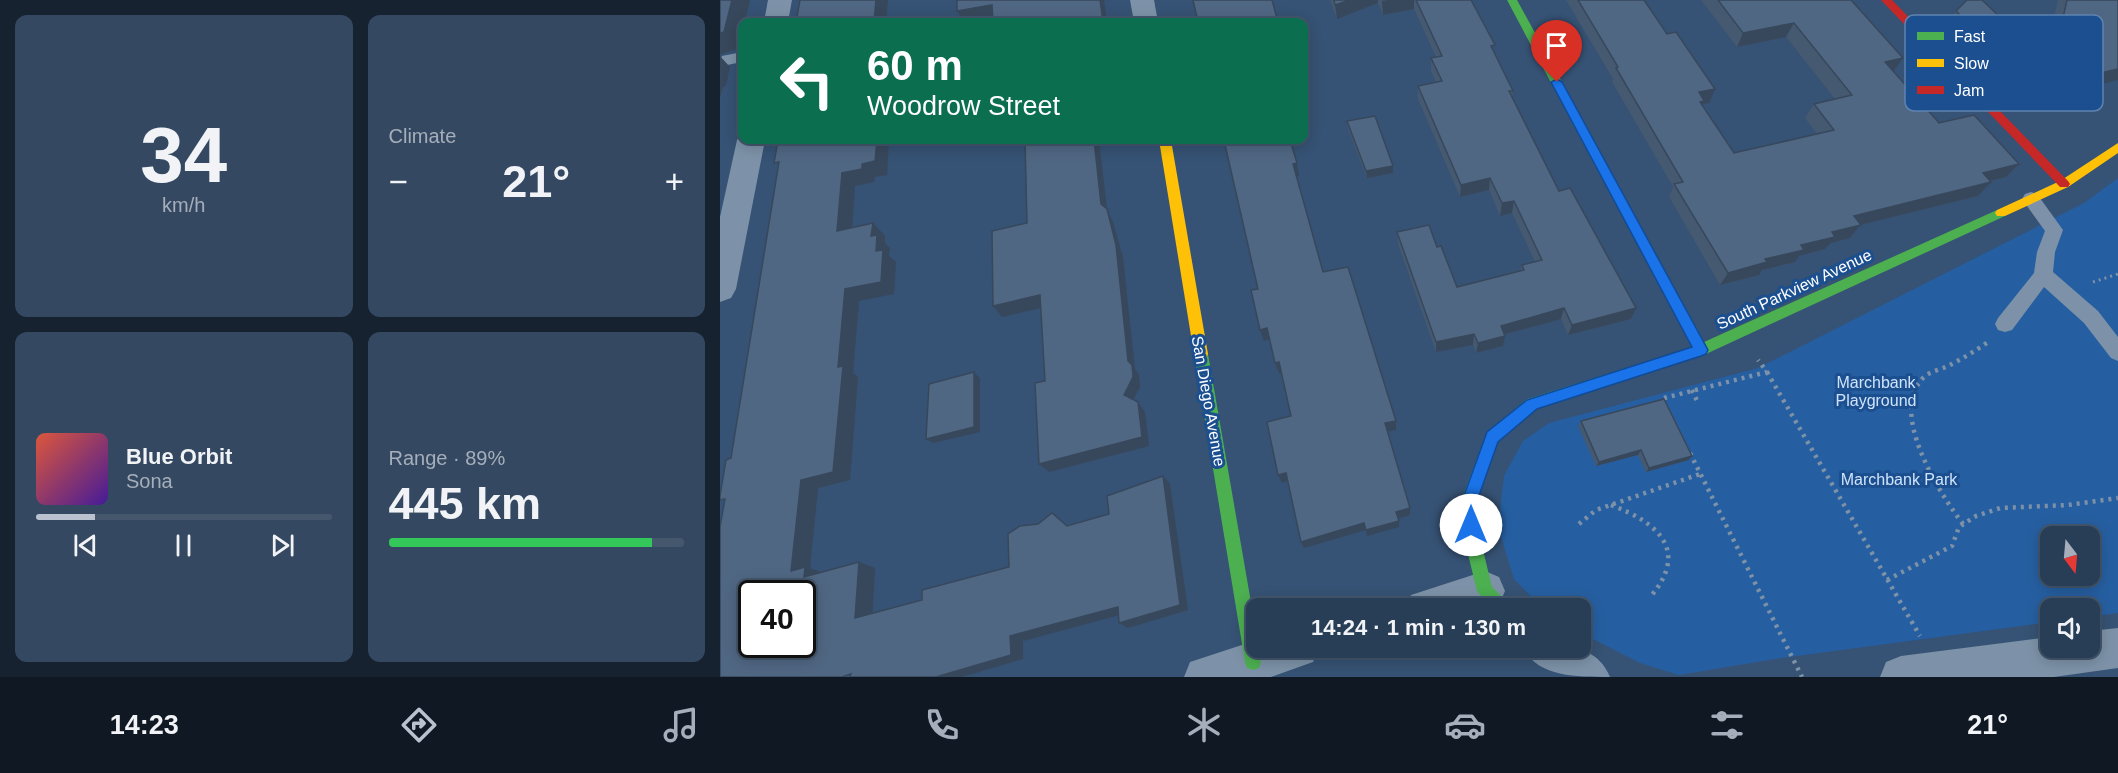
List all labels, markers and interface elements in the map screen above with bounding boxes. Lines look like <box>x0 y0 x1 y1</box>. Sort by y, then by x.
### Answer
legend <box>1905 15 2103 111</box>
pin <box>1531 20 1582 82</box>
text: Fast <box>1954 28 1986 45</box>
icon: arrive <box>1540 29 1573 62</box>
icon: left <box>768 42 846 120</box>
text: 60 m <box>867 42 963 89</box>
text: Slow <box>1954 55 1989 72</box>
text: Jam <box>1954 82 1984 99</box>
text: Woodrow Street <box>867 91 1060 121</box>
text: 34 <box>140 111 227 199</box>
text: Climate <box>389 125 456 147</box>
text: 21° <box>502 156 570 207</box>
text: − <box>389 163 408 200</box>
text: + <box>665 163 684 200</box>
text: km/h <box>162 194 205 216</box>
street label: South Parkview Avenue <box>1714 246 1874 333</box>
street label: San Diego Avenue <box>1189 334 1228 468</box>
park label: Marchbank Playground <box>1836 374 1917 409</box>
text: Blue Orbit <box>126 444 232 469</box>
text: Range · 89% <box>389 447 505 469</box>
text: Sona <box>126 470 173 492</box>
park label: Marchbank Park <box>1841 471 1958 488</box>
text: 445 km <box>389 478 541 529</box>
position arrow <box>1439 493 1503 557</box>
north arrow <box>2040 526 2100 586</box>
map controls <box>2040 526 2100 658</box>
icon: previous <box>69 529 102 562</box>
icon: pause <box>167 529 200 562</box>
icon: next <box>266 529 299 562</box>
speed limit sign: 40 <box>738 580 816 658</box>
button: sound <box>2040 598 2100 658</box>
text: 14:24 · 1 min · 130 m <box>1311 615 1526 640</box>
icon: directions <box>398 704 440 746</box>
icon: music <box>660 704 702 746</box>
icon: phone <box>921 704 963 746</box>
icon: climate <box>1183 704 1225 746</box>
icon: car <box>1444 704 1486 746</box>
icon: filters <box>1706 704 1748 746</box>
text: 14:23 <box>110 710 179 740</box>
text: 21° <box>1967 710 2008 740</box>

